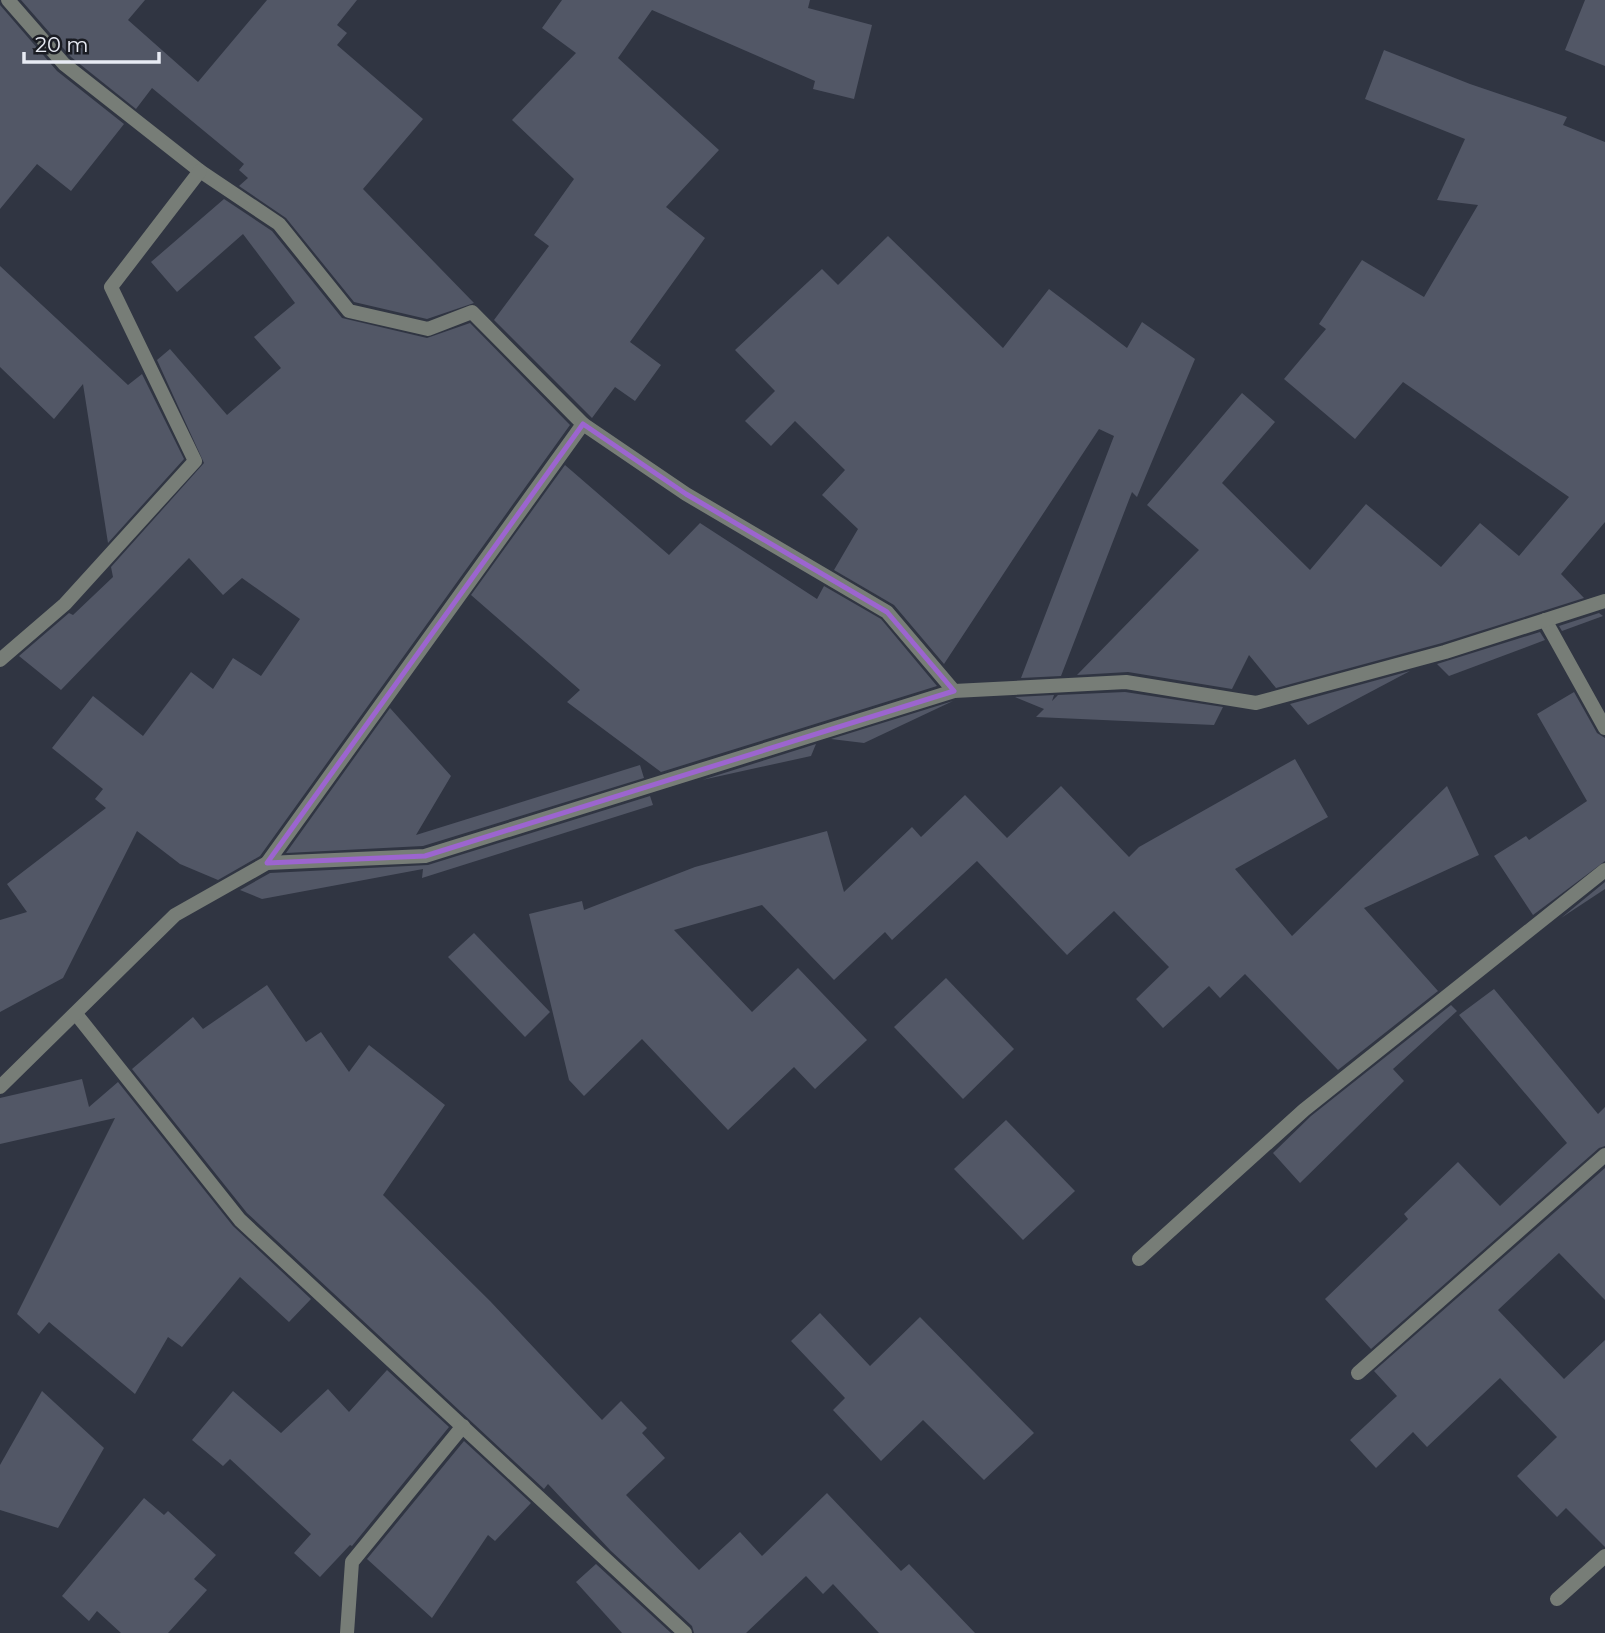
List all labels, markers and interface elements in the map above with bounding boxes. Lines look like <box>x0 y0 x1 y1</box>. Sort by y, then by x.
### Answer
scale bar <box>24 21 159 65</box>
text: 20 m <box>35 32 89 57</box>

